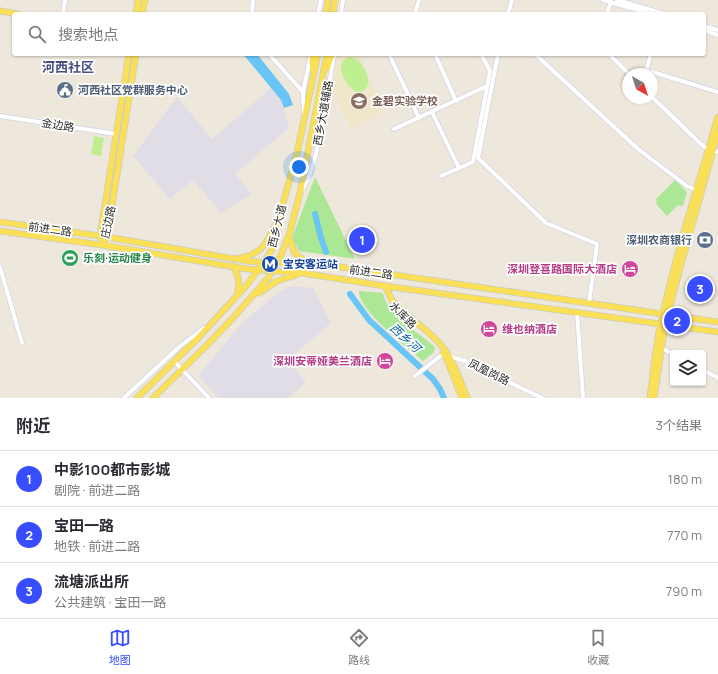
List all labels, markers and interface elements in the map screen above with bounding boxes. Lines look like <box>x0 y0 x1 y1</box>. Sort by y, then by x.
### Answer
search box <box>12 12 706 56</box>
icon: search <box>26 23 48 45</box>
text: 搜索地点 <box>58 24 118 45</box>
district label: 河西社区 <box>42 58 94 76</box>
north arrow <box>622 68 658 104</box>
street label: 西乡大道辅路 <box>309 79 336 147</box>
public building icon: 河西社区党群服务中心 <box>55 80 75 100</box>
place label: 河西社区党群服务中心 <box>78 82 188 97</box>
school or university icon: 金碧实验学校 <box>349 91 369 111</box>
place label: 金碧实验学校 <box>372 93 438 108</box>
street label: 金边路 <box>41 115 76 134</box>
your location <box>289 157 309 177</box>
street label: 西乡大道 <box>264 203 289 249</box>
street label: 庄边路 <box>97 204 118 240</box>
street label: 前进二路 <box>27 218 73 239</box>
pin: 1 <box>349 225 375 255</box>
bank icon: 深圳农商银行 <box>695 230 715 250</box>
place label: 深圳农商银行 <box>626 232 692 247</box>
sports icon: 乐刻·运动健身 <box>60 248 80 268</box>
place label: 乐刻·运动健身 <box>83 250 152 265</box>
metro station icon: 宝安客运站 <box>260 254 280 274</box>
place label: 宝安客运站 <box>283 256 338 271</box>
hotel icon: 深圳登喜路国际大酒店 <box>620 259 640 279</box>
street label: 前进二路 <box>348 261 394 282</box>
place label: 深圳登喜路国际大酒店 <box>507 261 617 276</box>
pin: 3 <box>687 274 713 304</box>
street label: 水库路 <box>386 298 420 332</box>
pin: 2 <box>664 306 690 336</box>
water label: 西乡河 <box>386 319 426 357</box>
hotel icon: 维也纳酒店 <box>479 319 499 339</box>
place label: 维也纳酒店 <box>502 321 557 336</box>
map controls <box>670 350 706 386</box>
button: layers <box>670 350 706 386</box>
hotel icon: 深圳安蒂娅美兰酒店 <box>375 351 395 371</box>
place label: 深圳安蒂娅美兰酒店 <box>273 353 372 368</box>
street label: 凤凰岗路 <box>466 355 512 388</box>
text: 附近 <box>16 414 50 437</box>
text: 3个结果 <box>656 416 702 434</box>
text: 中影100都市影城 <box>54 459 170 480</box>
text: 1 <box>26 470 32 488</box>
text: 180 m <box>668 470 702 488</box>
text: 剧院 · 前进二路 <box>54 481 140 499</box>
text: 宝田一路 <box>54 515 114 536</box>
text: 2 <box>25 526 33 544</box>
text: 770 m <box>667 526 702 544</box>
text: 地铁 · 前进二路 <box>54 537 140 555</box>
text: 流塘派出所 <box>54 571 129 592</box>
text: 3 <box>25 582 33 600</box>
text: 790 m <box>666 582 702 600</box>
text: 公共建筑 · 宝田一路 <box>54 593 166 611</box>
tab: 地图 <box>109 627 131 667</box>
tab: 路线 <box>348 627 370 667</box>
tab: 收藏 <box>587 627 609 667</box>

